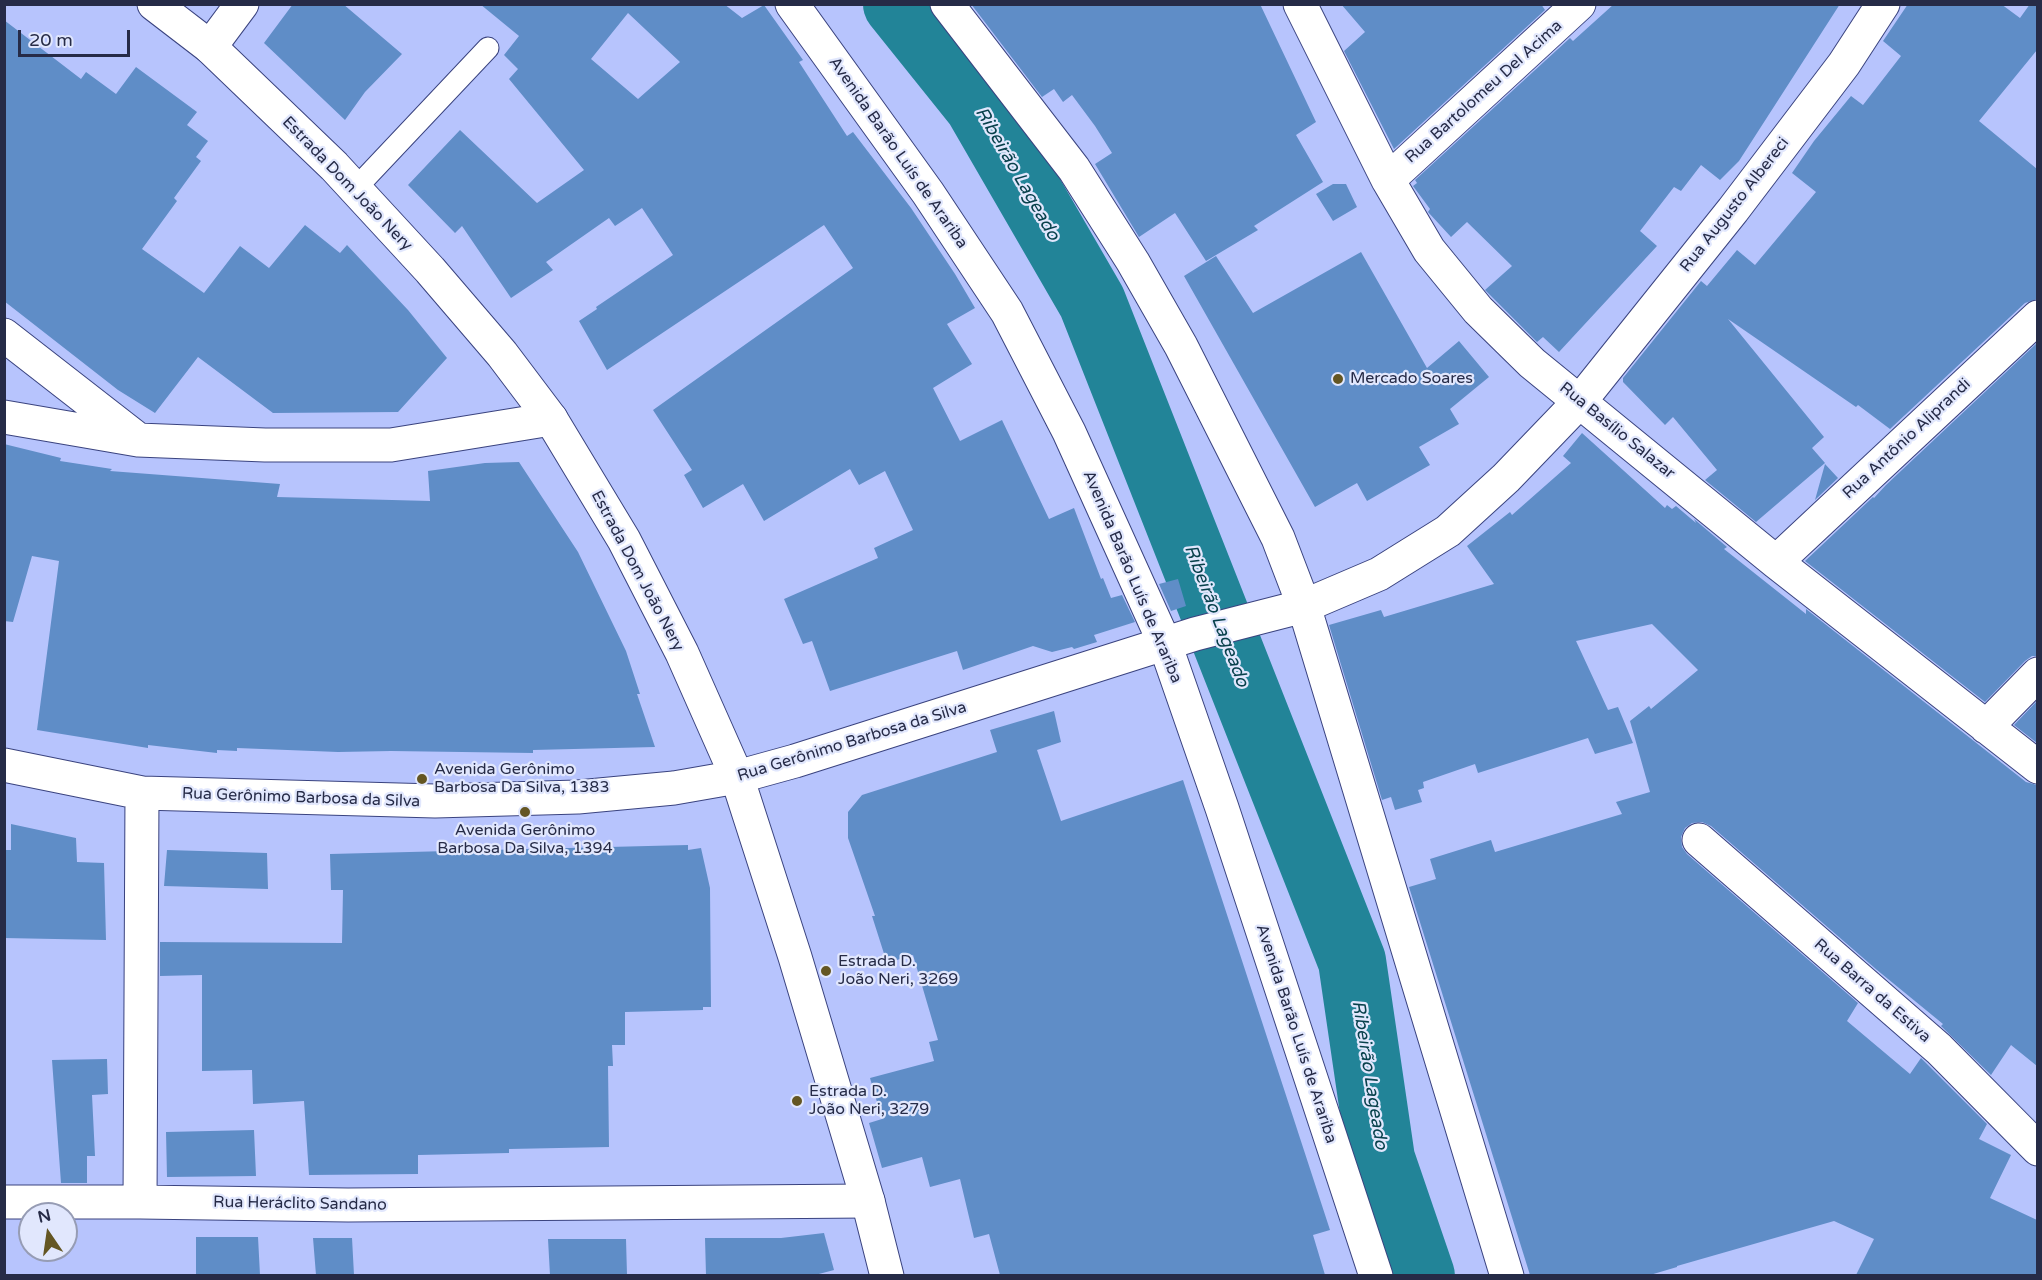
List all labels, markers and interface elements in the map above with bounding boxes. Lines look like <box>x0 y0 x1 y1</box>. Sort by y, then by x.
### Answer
street label: Rua Bartolomeu Del Acima <box>1402 16 1566 168</box>
scale bar <box>21 18 134 56</box>
text: 20 m <box>29 29 73 51</box>
street label: Avenida Barão Luís de Arariba <box>824 54 972 252</box>
water label: Ribeirão Lageado <box>970 103 1064 245</box>
street label: Estrada Dom João Nery <box>278 113 416 255</box>
street label: Rua Augusto Albereci <box>1676 134 1794 276</box>
place label: Mercado Soares <box>1350 369 1473 389</box>
marker: Mercado Soares <box>1331 372 1345 386</box>
street label: Rua Antônio Aliprandi <box>1839 375 1975 503</box>
street label: Rua Basílio Salazar <box>1555 379 1679 483</box>
street label: Avenida Barão Luís de Arariba <box>1078 468 1186 686</box>
street label: Estrada Dom João Nery <box>587 487 687 655</box>
water label: Ribeirão Lageado <box>1179 542 1253 690</box>
street label: Rua Gerônimo Barbosa da Silva <box>735 698 969 786</box>
place label: Avenida Gerônimo Barbosa Da Silva, 1383 <box>434 760 609 798</box>
marker: Avenida Gerônimo Barbosa Da Silva, 1383 <box>415 772 429 786</box>
street label: Rua Gerônimo Barbosa da Silva <box>181 784 421 812</box>
marker: Avenida Gerônimo Barbosa Da Silva, 1394 <box>518 805 532 819</box>
place label: Avenida Gerônimo Barbosa Da Silva, 1394 <box>437 821 613 859</box>
street label: Avenida Barão Luís de Arariba <box>1251 922 1341 1146</box>
street label: Rua Barra da Estiva <box>1810 935 1934 1047</box>
place label: Estrada D. João Neri, 3269 <box>838 952 958 990</box>
marker: Estrada D. João Neri, 3269 <box>819 964 833 978</box>
water label: Ribeirão Lageado <box>1347 999 1391 1151</box>
place label: Estrada D. João Neri, 3279 <box>809 1082 929 1120</box>
marker: Estrada D. João Neri, 3279 <box>790 1094 804 1108</box>
street label: Rua Heráclito Sandano <box>213 1193 387 1215</box>
north arrow <box>18 1202 78 1262</box>
text: N <box>36 1205 53 1228</box>

